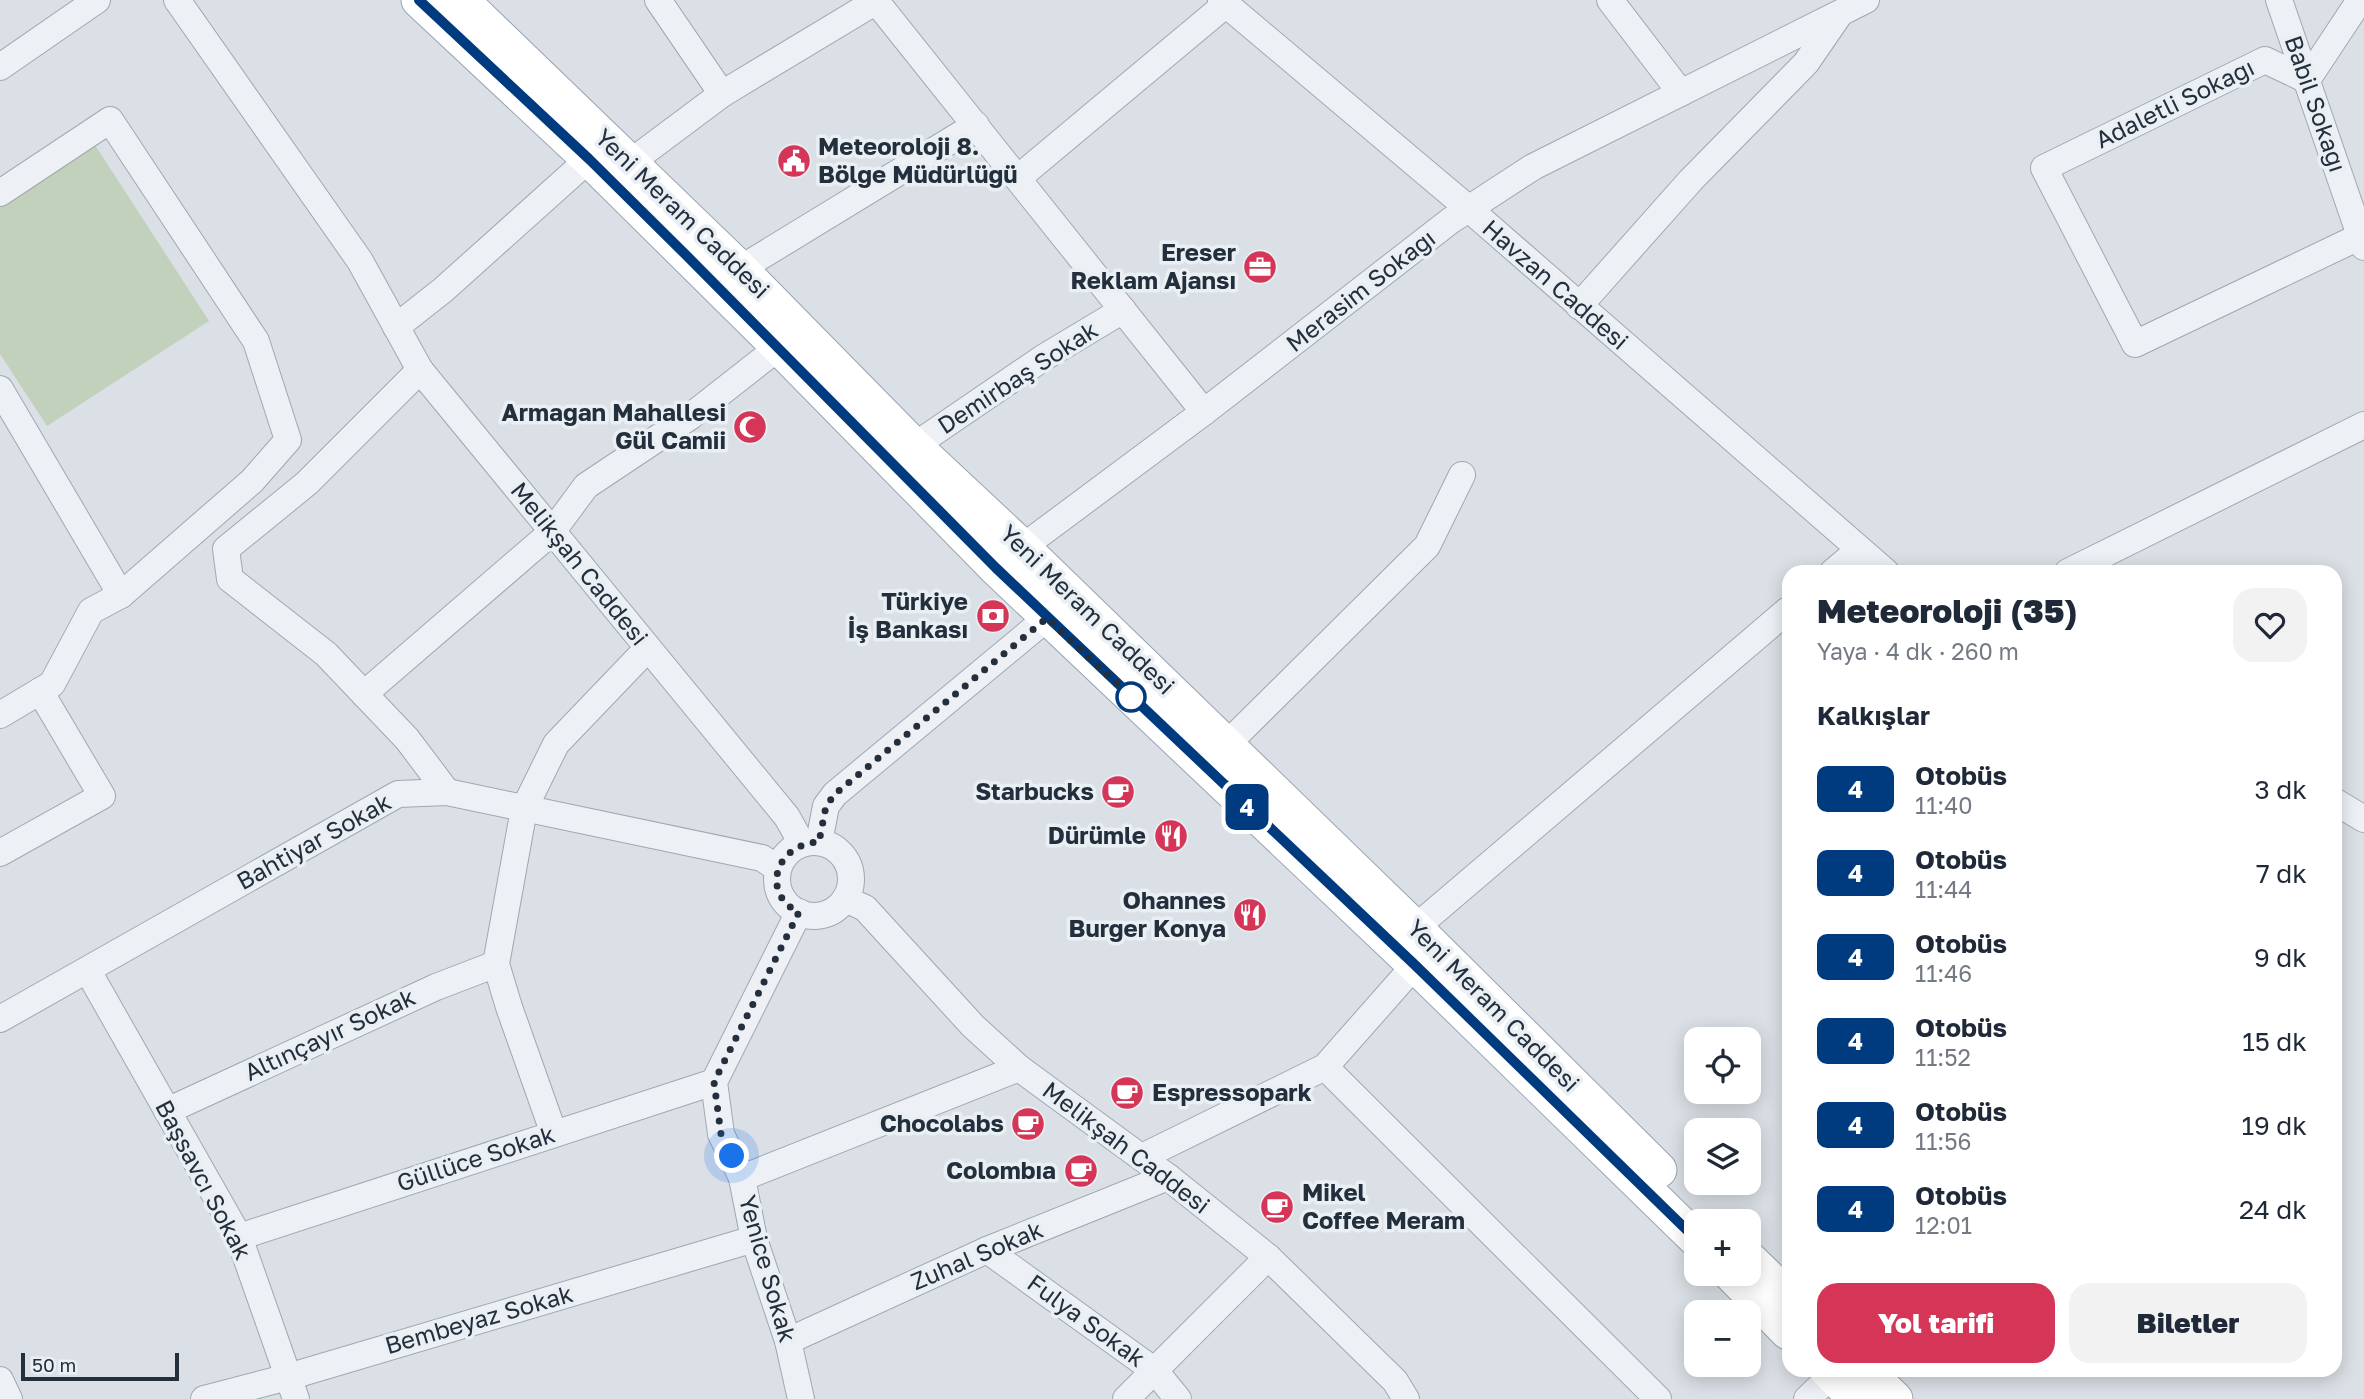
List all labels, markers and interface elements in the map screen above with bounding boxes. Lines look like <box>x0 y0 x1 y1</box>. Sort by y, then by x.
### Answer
street label: Babil Sokağı <box>2280 31 2353 176</box>
street label: Adaletli Sokağı <box>2090 52 2258 154</box>
street label: Yeni Meram Caddesi <box>590 122 776 304</box>
place label: Meteoroloji 8. Bölge Müdürlüğü <box>818 131 1018 188</box>
public building icon: Meteoroloji 8. Bölge Müdürlüğü <box>775 142 813 180</box>
street label: Havzan Caddesi <box>1477 213 1635 355</box>
street label: Merasim Sokağı <box>1280 223 1441 357</box>
place label: Ereser Reklam Ajansı <box>1071 237 1236 294</box>
office icon: Ereser Reklam Ajansı <box>1241 248 1279 286</box>
street label: Demirbaş Sokak <box>932 314 1103 439</box>
place label: Armağan Mahallesi Gül Camii <box>502 397 726 454</box>
mosque icon: Armağan Mahallesi Gül Camii <box>731 408 769 446</box>
street label: Melikşah Caddesi <box>505 476 655 651</box>
street label: Yeni Meram Caddesi <box>995 518 1181 700</box>
place label: Türkiye İş Bankası <box>847 586 968 643</box>
button: heart <box>2233 588 2307 662</box>
text: Meteoroloji (35) <box>1817 591 2077 630</box>
bank icon: Türkiye İş Bankası <box>974 597 1012 635</box>
text: Yaya · 4 dk · 260 m <box>1817 637 2019 665</box>
unlabelled marker <box>1116 682 1146 712</box>
text: Kalkışlar <box>1817 700 1930 731</box>
text: Otobüs <box>1915 760 2007 791</box>
cafe icon: Starbucks <box>1099 773 1137 811</box>
text: 4 <box>1848 774 1863 803</box>
text: 3 dk <box>2255 774 2307 805</box>
place label: Starbucks <box>975 776 1094 805</box>
line badge: 4 <box>1224 784 1270 830</box>
street label: Bahtiyar Sokak <box>231 786 396 895</box>
text: 11:40 <box>1915 791 1973 819</box>
text: 4 <box>1240 792 1255 821</box>
restaurant icon: Dürümle <box>1152 817 1190 855</box>
place label: Dürümle <box>1048 820 1146 849</box>
text: Otobüs <box>1915 844 2007 875</box>
text: 4 <box>1848 858 1863 887</box>
text: 7 dk <box>2256 858 2307 889</box>
text: 11:44 <box>1915 875 1972 903</box>
place label: Ohannes Burger Konya <box>1069 885 1226 942</box>
restaurant icon: Ohannes Burger Konya <box>1231 896 1269 934</box>
street label: Yeni Meram Caddesi <box>1402 913 1586 1097</box>
text: Otobüs <box>1915 928 2007 959</box>
text: 4 <box>1848 942 1863 971</box>
text: 9 dk <box>2254 942 2307 973</box>
text: 11:46 <box>1915 959 1972 987</box>
street label: Altınçayır Sokak <box>239 981 419 1086</box>
text: Otobüs <box>1915 1012 2007 1043</box>
text: 4 <box>1848 1026 1863 1055</box>
text: 15 dk <box>2242 1026 2307 1057</box>
map controls <box>1684 1027 1761 1377</box>
button: locate <box>1684 1027 1761 1104</box>
text: 11:52 <box>1915 1043 1971 1071</box>
cafe icon: Espressopark <box>1108 1074 1146 1112</box>
street label: Melikşah Caddesi <box>1038 1075 1216 1219</box>
place label: Espressopark <box>1152 1077 1312 1106</box>
street label: Başsavcı Sokak <box>150 1094 259 1264</box>
text: Otobüs <box>1915 1096 2007 1127</box>
cafe icon: Chocolabs <box>1009 1105 1047 1143</box>
place label: Chocolabs <box>880 1108 1004 1137</box>
text: 4 <box>1848 1110 1863 1139</box>
text: 19 dk <box>2241 1110 2307 1141</box>
street label: Güllüce Sokak <box>393 1118 558 1197</box>
button: layers <box>1684 1118 1761 1195</box>
text: 11:56 <box>1915 1127 1971 1155</box>
your location <box>714 1138 749 1173</box>
cafe icon: Colombıa <box>1062 1152 1100 1190</box>
place label: Colombıa <box>946 1155 1056 1184</box>
place label: Mikel Coffee Meram <box>1302 1177 1465 1234</box>
text: Otobüs <box>1915 1180 2007 1211</box>
cafe icon: Mikel Coffee Meram <box>1258 1188 1296 1226</box>
street label: Yenice Sokak <box>734 1192 803 1346</box>
text: 4 <box>1848 1194 1863 1223</box>
text: 24 dk <box>2239 1194 2307 1225</box>
button: + <box>1684 1209 1761 1286</box>
text: 12:01 <box>1915 1211 1972 1239</box>
street label: Zuhal Sokak <box>906 1214 1047 1295</box>
street label: Fulya Sokak <box>1022 1267 1151 1372</box>
street label: Bembeyaz Sokak <box>381 1278 576 1359</box>
button: Yol tarifi <box>1817 1283 2055 1363</box>
button: Biletler <box>2069 1283 2307 1363</box>
button: − <box>1684 1300 1761 1377</box>
scale bar <box>21 1350 178 1382</box>
text: 50 m <box>32 1353 76 1376</box>

